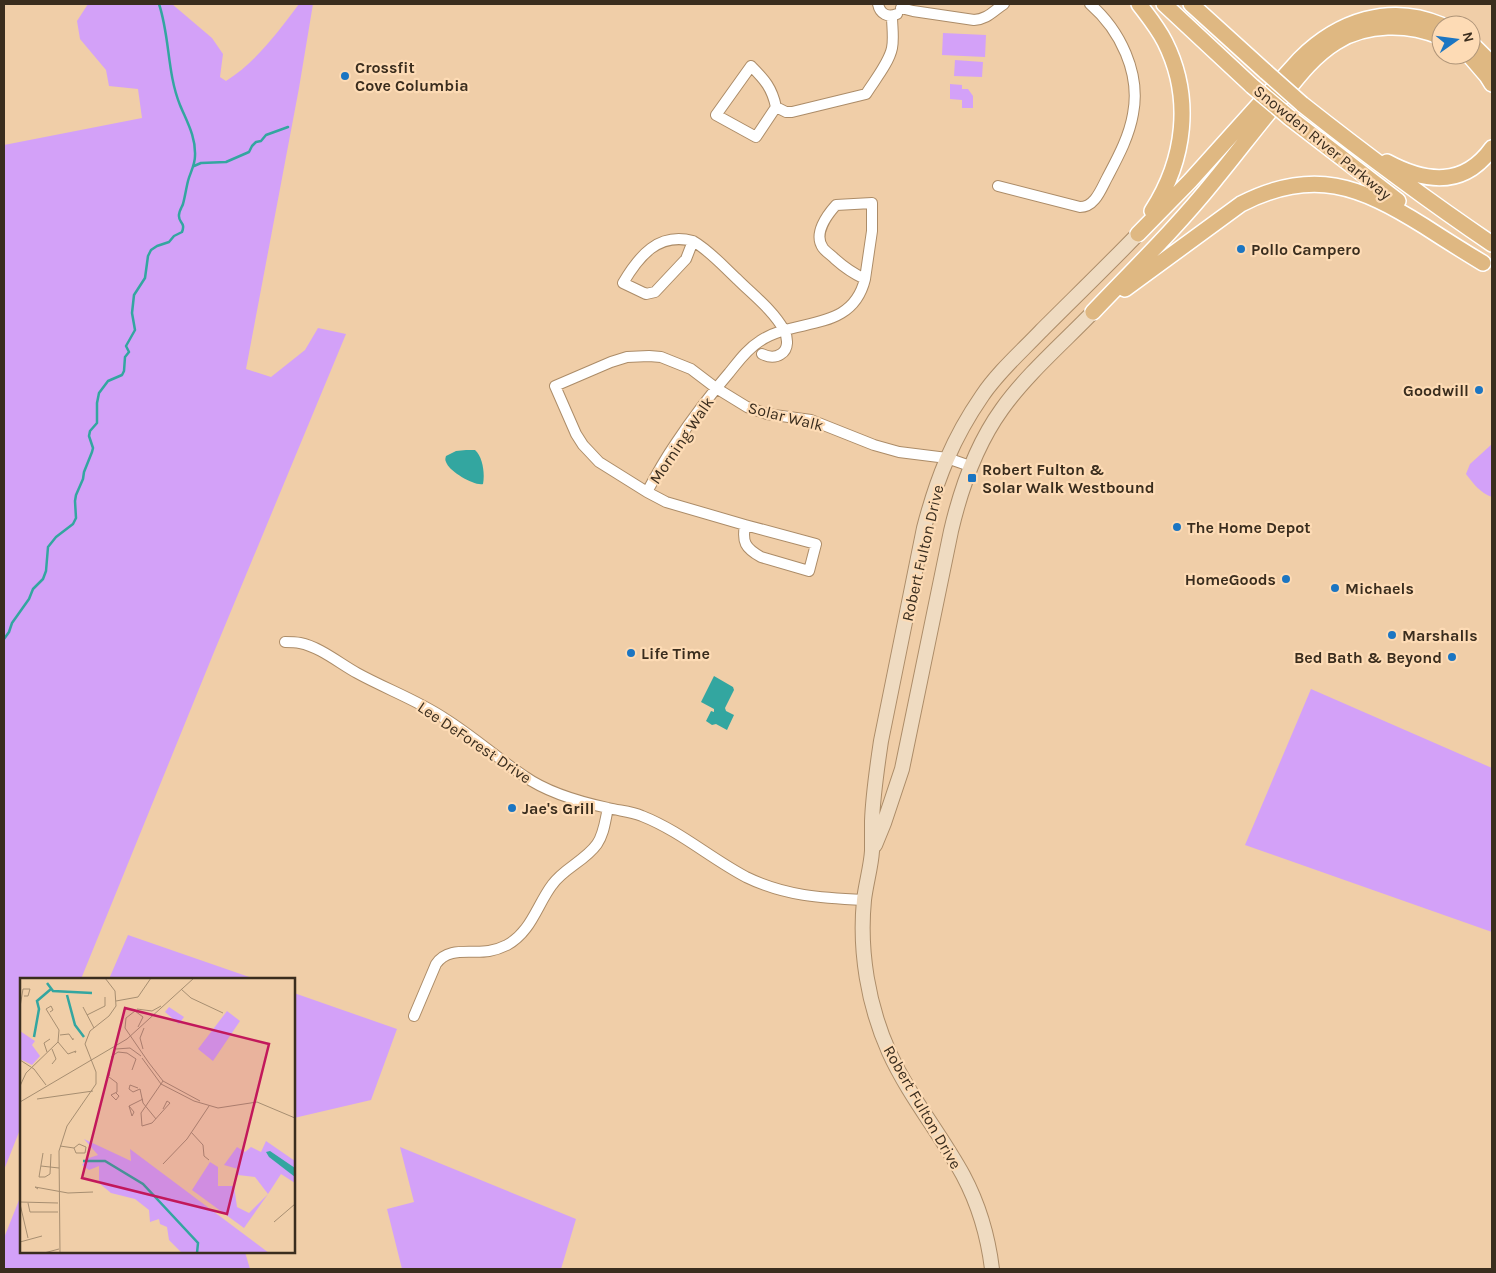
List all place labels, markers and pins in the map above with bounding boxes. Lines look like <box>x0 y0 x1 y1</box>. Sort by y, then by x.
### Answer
place label: Crossfit Cove Columbia <box>355 58 469 95</box>
marker: Crossfit Cove Columbia <box>339 70 351 82</box>
place label: Pollo Campero <box>1251 240 1360 259</box>
marker: Pollo Campero <box>1235 243 1247 255</box>
place label: Goodwill <box>1403 381 1469 400</box>
marker: Goodwill <box>1473 384 1485 396</box>
place label: Robert Fulton & Solar Walk Westbound <box>982 460 1155 497</box>
marker: Robert Fulton & Solar Walk Westbound <box>966 472 978 484</box>
place label: The Home Depot <box>1187 518 1311 537</box>
marker: The Home Depot <box>1171 521 1183 533</box>
place label: HomeGoods <box>1185 570 1276 589</box>
marker: HomeGoods <box>1280 573 1292 585</box>
place label: Michaels <box>1345 579 1414 598</box>
marker: Michaels <box>1329 582 1341 594</box>
place label: Marshalls <box>1402 626 1478 645</box>
marker: Marshalls <box>1386 629 1398 641</box>
place label: Life Time <box>641 644 710 663</box>
marker: Life Time <box>625 647 637 659</box>
place label: Bed Bath & Beyond <box>1294 648 1442 667</box>
marker: Bed Bath & Beyond <box>1446 651 1458 663</box>
place label: Jae's Grill <box>522 799 594 818</box>
marker: Jae's Grill <box>506 802 518 814</box>

